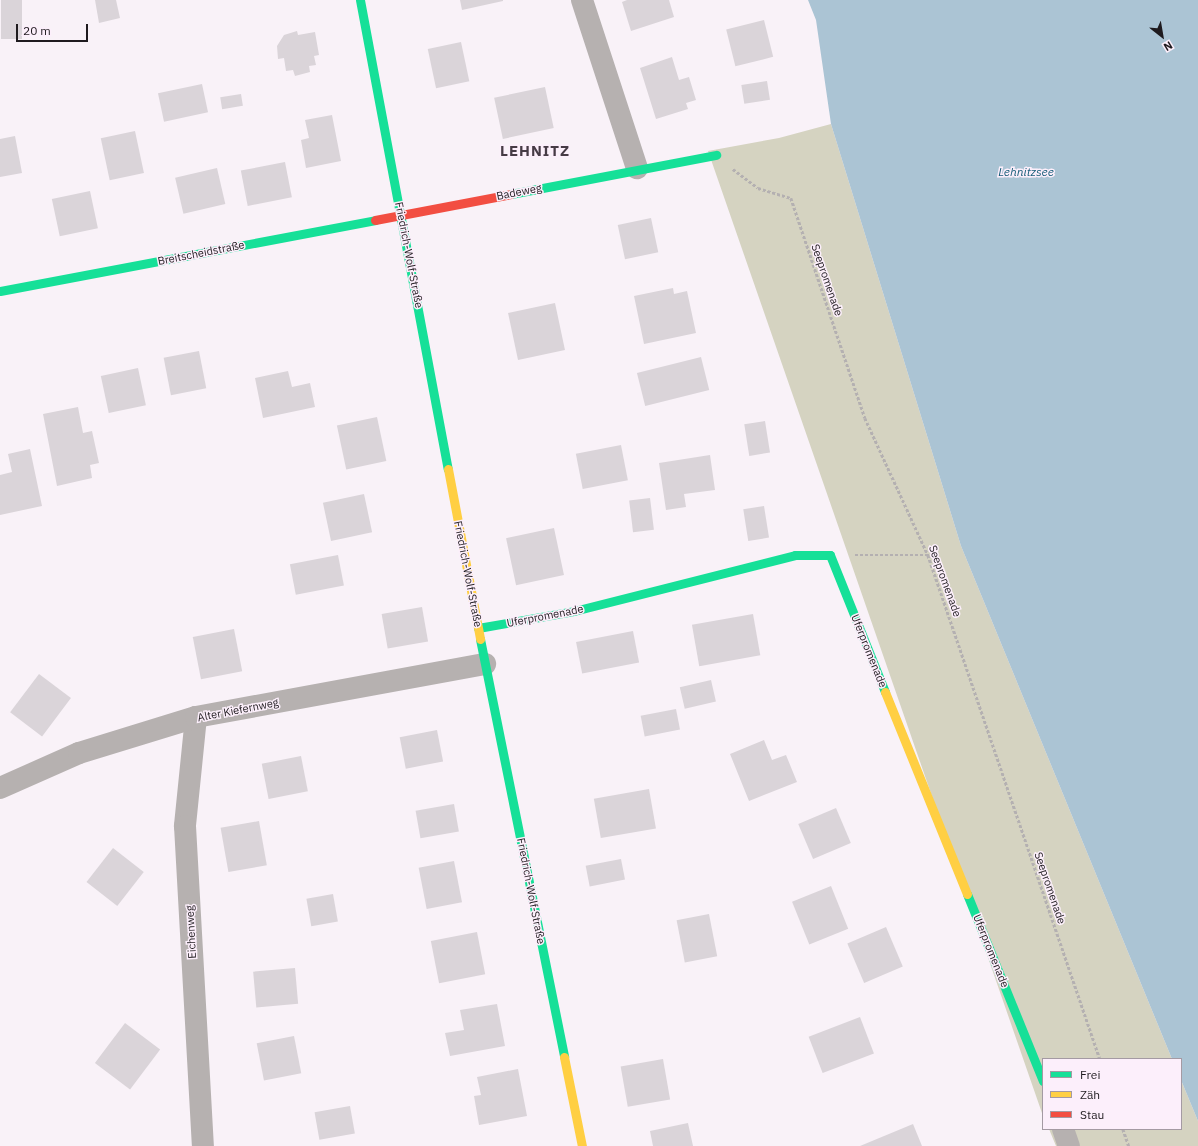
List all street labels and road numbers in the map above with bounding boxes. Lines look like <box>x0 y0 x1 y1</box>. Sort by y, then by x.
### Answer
street label: Badeweg <box>495 181 543 203</box>
street label: Friedrich-Wolf-Straße <box>392 201 426 309</box>
street label: Breitscheidstraße <box>156 238 246 268</box>
street label: Seepromenade <box>809 242 845 318</box>
street label: Friedrich-Wolf-Straße <box>451 520 485 628</box>
street label: Seepromenade <box>926 543 964 619</box>
street label: Uferpromenade <box>506 602 584 630</box>
street label: Uferpromenade <box>848 612 890 690</box>
street label: Alter Kiefernweg <box>196 696 280 724</box>
street label: Friedrich-Wolf-Straße <box>514 837 548 945</box>
street label: Seepromenade <box>1032 850 1068 926</box>
street label: Eichenweg <box>183 905 199 959</box>
street label: Uferpromenade <box>970 912 1012 990</box>

